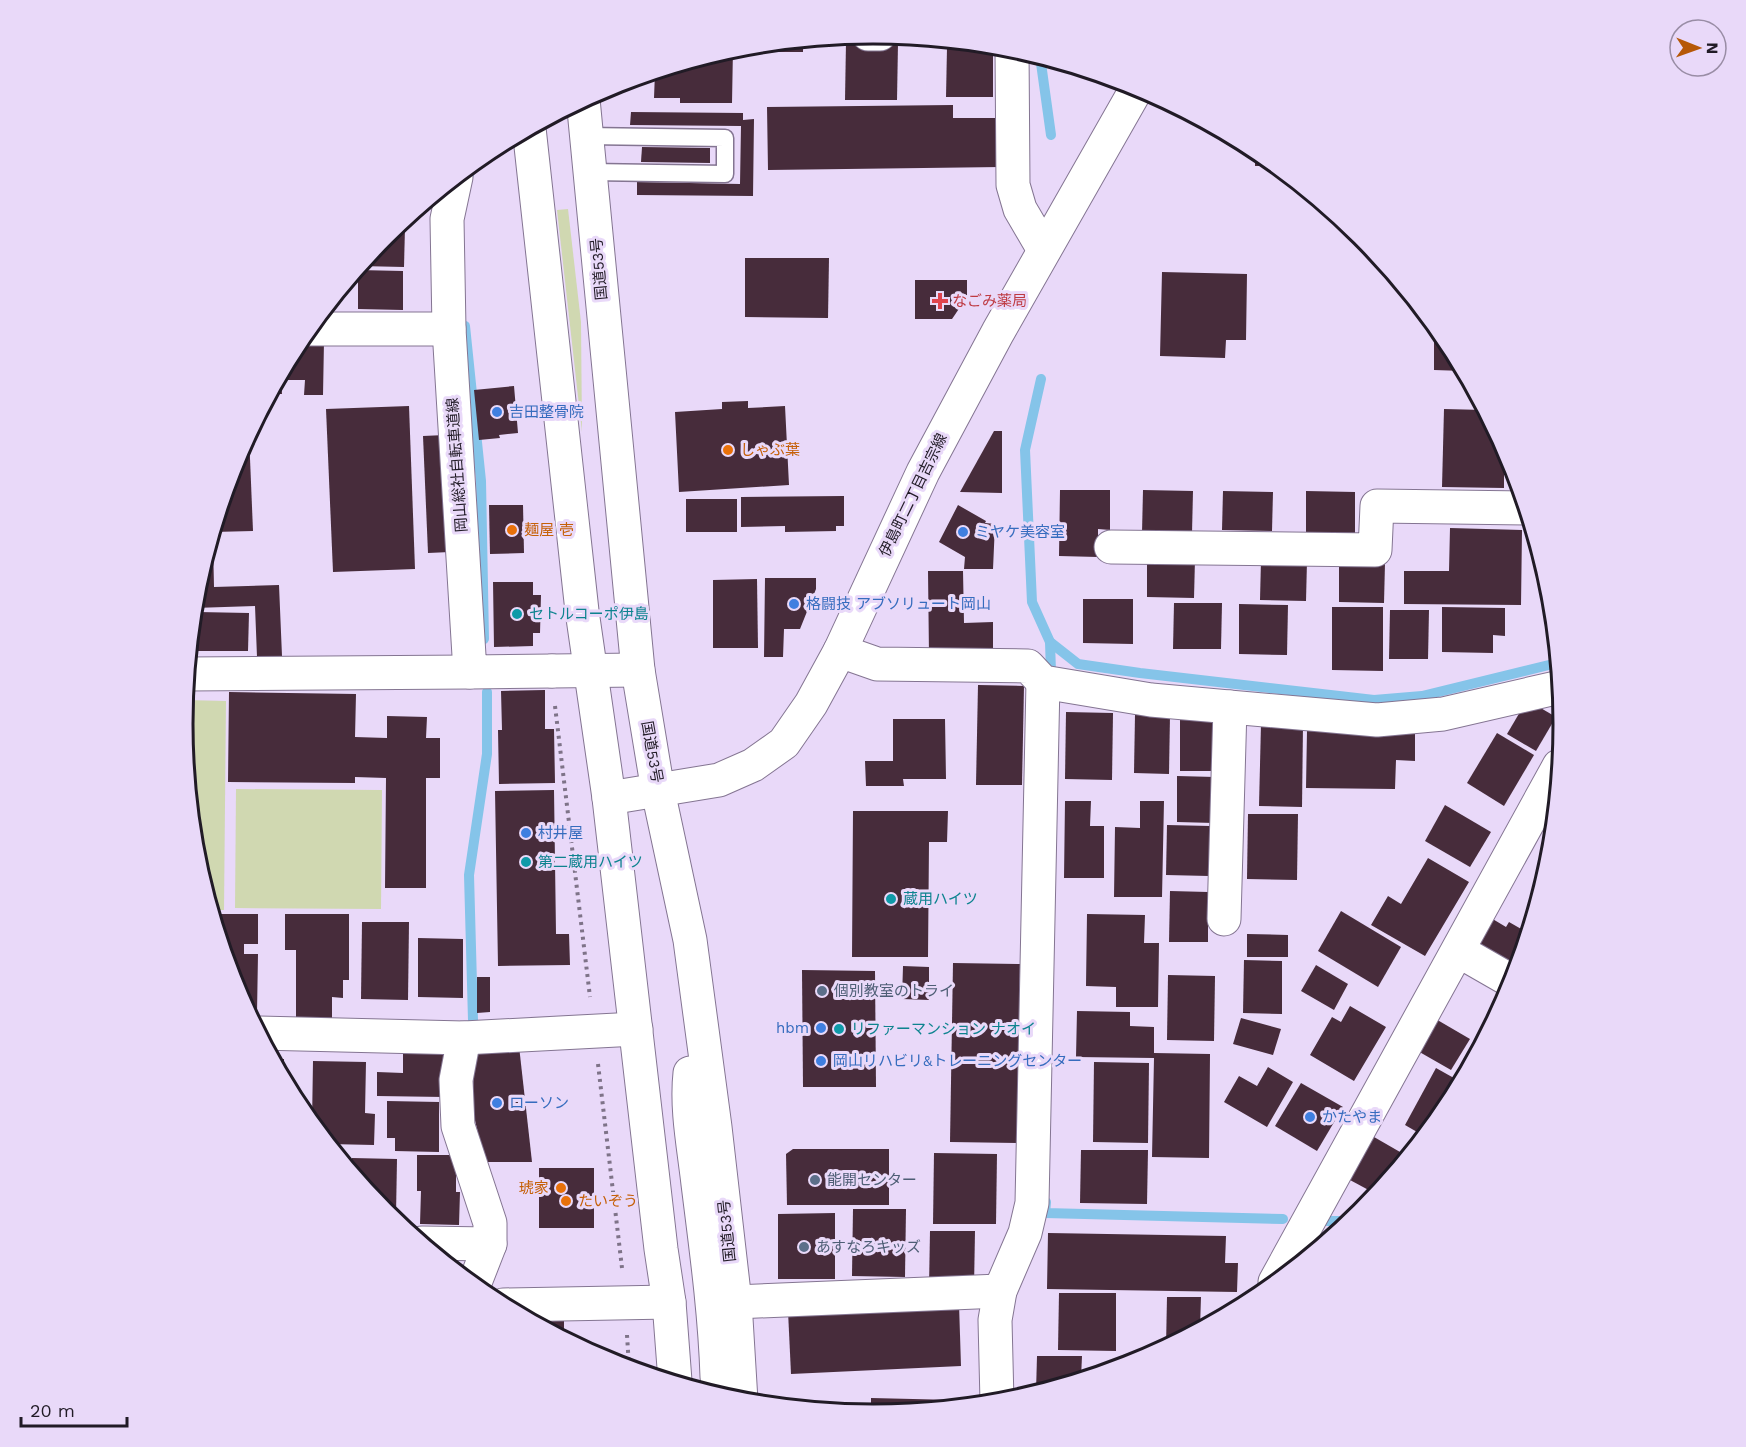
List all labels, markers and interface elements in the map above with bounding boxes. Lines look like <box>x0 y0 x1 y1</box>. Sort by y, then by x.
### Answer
north arrow <box>1668 18 1728 78</box>
text: N <box>1703 42 1722 54</box>
street label: 国道53号 <box>587 237 611 301</box>
place label: なごみ薬局 <box>952 292 1027 310</box>
marker: なごみ薬局 <box>933 294 947 308</box>
street label: 岡山総社自転車道線 <box>443 397 471 533</box>
place label: 吉田整骨院 <box>509 403 584 421</box>
marker: 吉田整骨院 <box>490 405 504 419</box>
street label: 伊島町二丁目吉宗線 <box>875 430 951 560</box>
place label: しゃぶ葉 <box>740 441 800 459</box>
marker: しゃぶ葉 <box>721 443 735 457</box>
place label: 麺屋 壱 <box>524 521 574 539</box>
marker: 麺屋 壱 <box>505 523 519 537</box>
place label: ミヤケ美容室 <box>975 523 1065 541</box>
marker: ミヤケ美容室 <box>956 525 970 539</box>
place label: 格闘技 アブソリュート岡山 <box>806 595 991 613</box>
marker: 格闘技 アブソリュート岡山 <box>787 597 801 611</box>
place label: セトルコーポ伊島 <box>529 605 649 623</box>
marker: セトルコーポ伊島 <box>510 607 524 621</box>
street label: 国道53号 <box>638 720 666 784</box>
place label: 村井屋 <box>538 824 583 842</box>
marker: 村井屋 <box>519 826 533 840</box>
place label: 第二蔵用ハイツ <box>538 853 643 871</box>
marker: 第二蔵用ハイツ <box>519 855 533 869</box>
place label: 蔵用ハイツ <box>903 890 978 908</box>
marker: 蔵用ハイツ <box>884 892 898 906</box>
place label: 個別教室のトライ <box>834 982 954 1000</box>
marker: 個別教室のトライ <box>815 984 829 998</box>
place label: hbm <box>776 1019 809 1037</box>
place label: リファーマンション ナオイ <box>851 1020 1036 1038</box>
marker: hbm <box>814 1021 828 1035</box>
marker: リファーマンション ナオイ <box>832 1022 846 1036</box>
place label: 岡山リハビリ&トレーニングセンター <box>833 1052 1082 1070</box>
marker: 岡山リハビリ&トレーニングセンター <box>814 1054 828 1068</box>
place label: ローソン <box>509 1094 569 1112</box>
marker: ローソン <box>490 1096 504 1110</box>
place label: かたやま <box>1322 1108 1382 1126</box>
marker: かたやま <box>1303 1110 1317 1124</box>
place label: 能開センター <box>827 1171 917 1189</box>
marker: 能開センター <box>808 1173 822 1187</box>
place label: 琥家 <box>519 1179 549 1197</box>
marker: 琥家 <box>554 1181 568 1195</box>
place label: たいぞう <box>578 1192 638 1210</box>
marker: たいぞう <box>559 1194 573 1208</box>
street label: 国道53号 <box>715 1199 739 1263</box>
place label: あすなろキッズ <box>816 1238 921 1256</box>
marker: あすなろキッズ <box>797 1240 811 1254</box>
scale bar <box>21 1390 128 1428</box>
text: 20 m <box>30 1400 75 1421</box>

